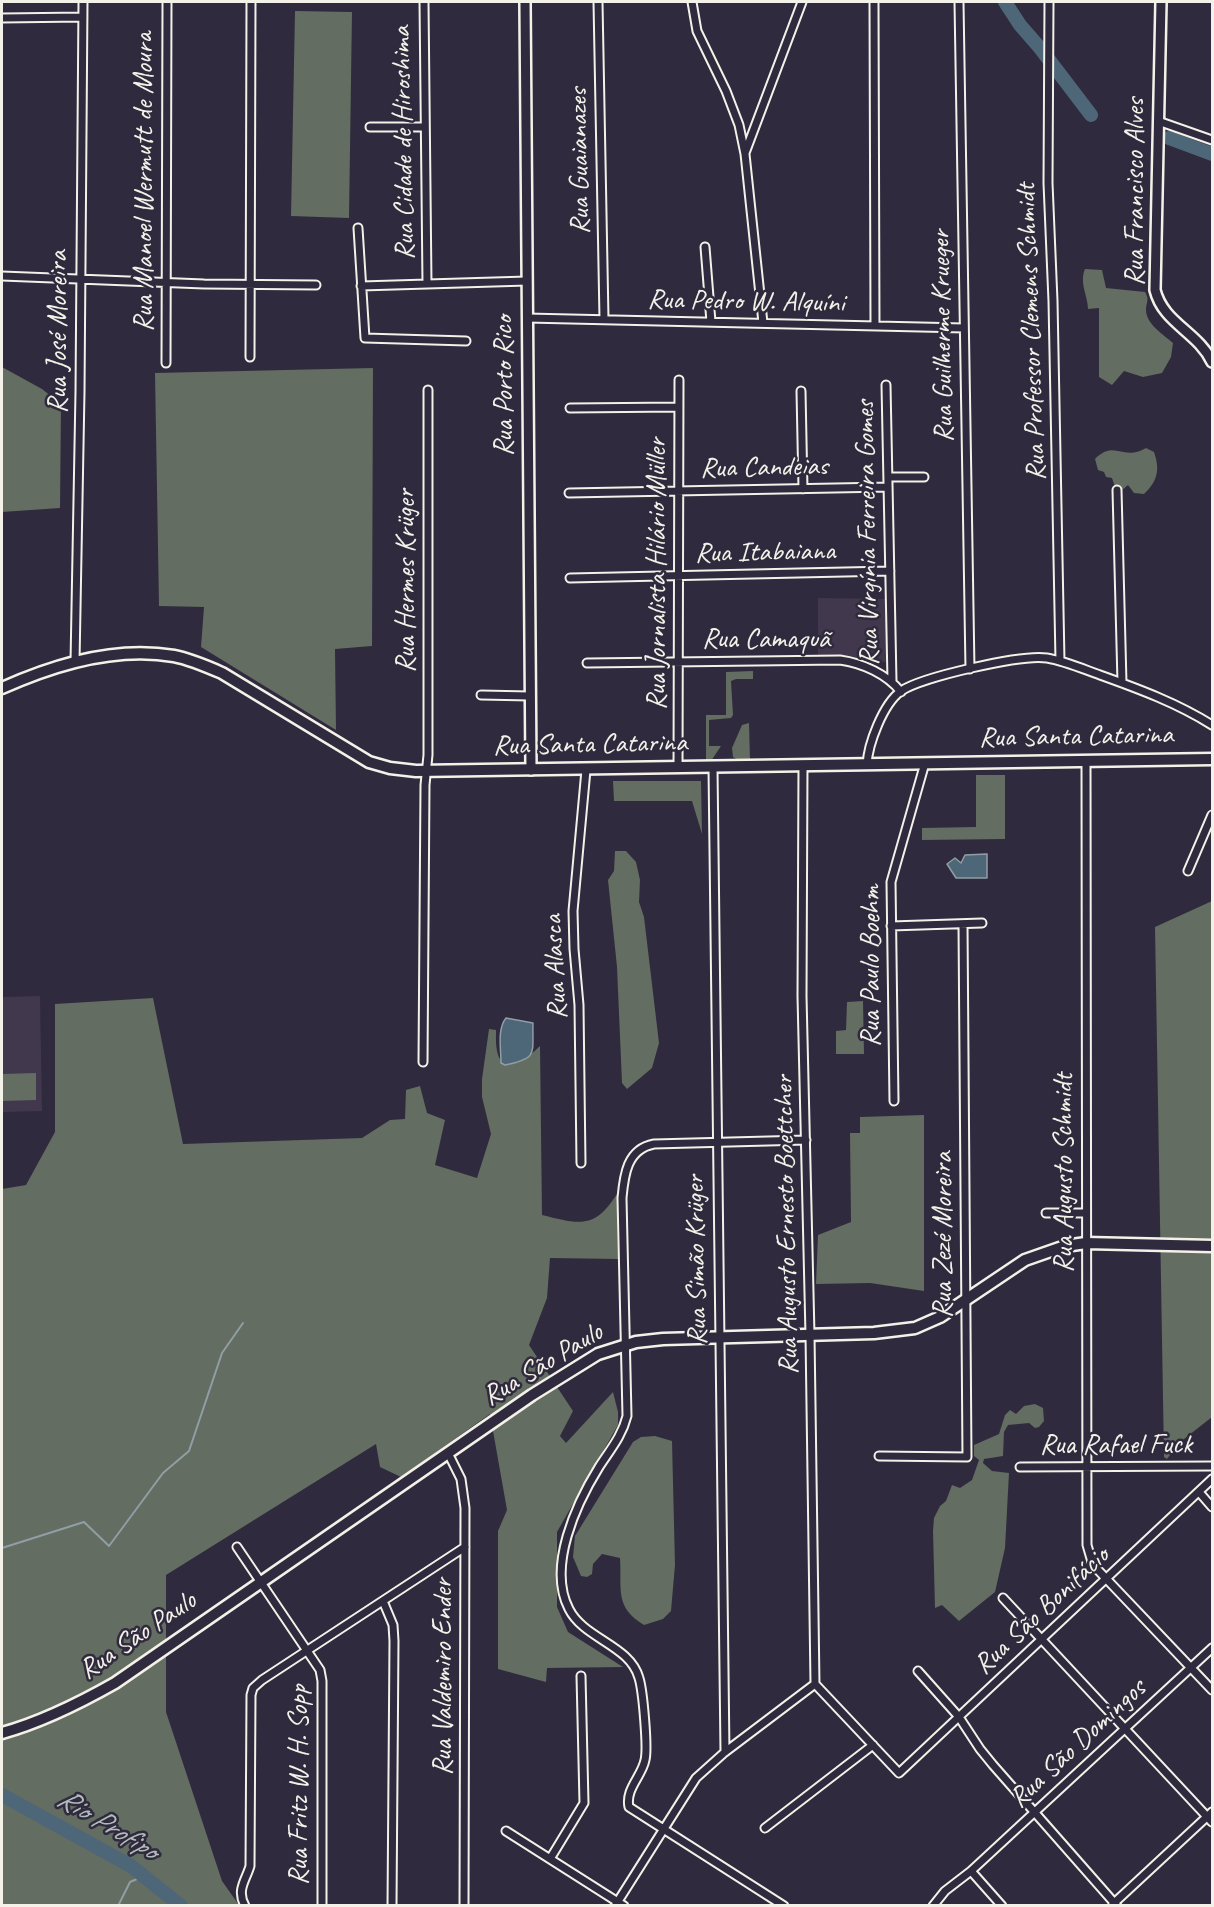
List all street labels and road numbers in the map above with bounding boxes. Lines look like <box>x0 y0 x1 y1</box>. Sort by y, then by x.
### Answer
street label: Rua Cidade de Hiroshima <box>385 26 423 260</box>
street label: Rua Manoel Wermutt de Moura <box>128 32 162 332</box>
street label: Rua Guaianazes <box>562 87 598 235</box>
street label: Rua Francisco Alves <box>1119 98 1153 286</box>
street label: Rua Professor Clemens Schmidt <box>1010 183 1054 481</box>
street label: Rua Guilherme Krueger <box>924 229 962 443</box>
street label: Rua José Moreira <box>42 251 76 413</box>
street label: Rua Pedro W. Alquíni <box>647 283 845 321</box>
street label: Rua Porto Rico <box>488 316 522 456</box>
street label: Rua Virgínia Ferreira Gomes <box>849 400 887 666</box>
street label: Rua Jornalista Hilário Müller <box>641 438 675 710</box>
street label: Rua Candeias <box>700 450 828 486</box>
street label: Rua Hermes Krüger <box>390 489 424 673</box>
street label: Rua Itabaiana <box>695 535 835 571</box>
street label: Rua Camaquã <box>702 623 830 657</box>
street label: Rua Santa Catarina <box>979 719 1173 755</box>
street label: Rua Santa Catarina <box>493 727 687 763</box>
street label: Rua Paulo Boehm <box>855 885 889 1047</box>
street label: Rua Alasca <box>536 914 576 1020</box>
street label: Rua Augusto Schmidt <box>1048 1073 1082 1273</box>
street label: Rua Augusto Ernesto Boettcher <box>768 1075 806 1375</box>
street label: Rua Zezé Moreira <box>927 1152 961 1318</box>
street label: Rua Simão Krüger <box>679 1175 715 1345</box>
street label: Rua São Paulo <box>477 1316 609 1414</box>
street label: Rua Rafael Fuck <box>1040 1429 1192 1463</box>
street label: Rua São Bonifácio <box>967 1540 1117 1682</box>
street label: Rua Valdemiro Ender <box>427 1578 461 1776</box>
street label: Rua São Paulo <box>73 1585 203 1687</box>
street label: Rua São Domingos <box>1003 1672 1153 1816</box>
street label: Rua Fritz W. H. Sopp <box>283 1685 317 1885</box>

